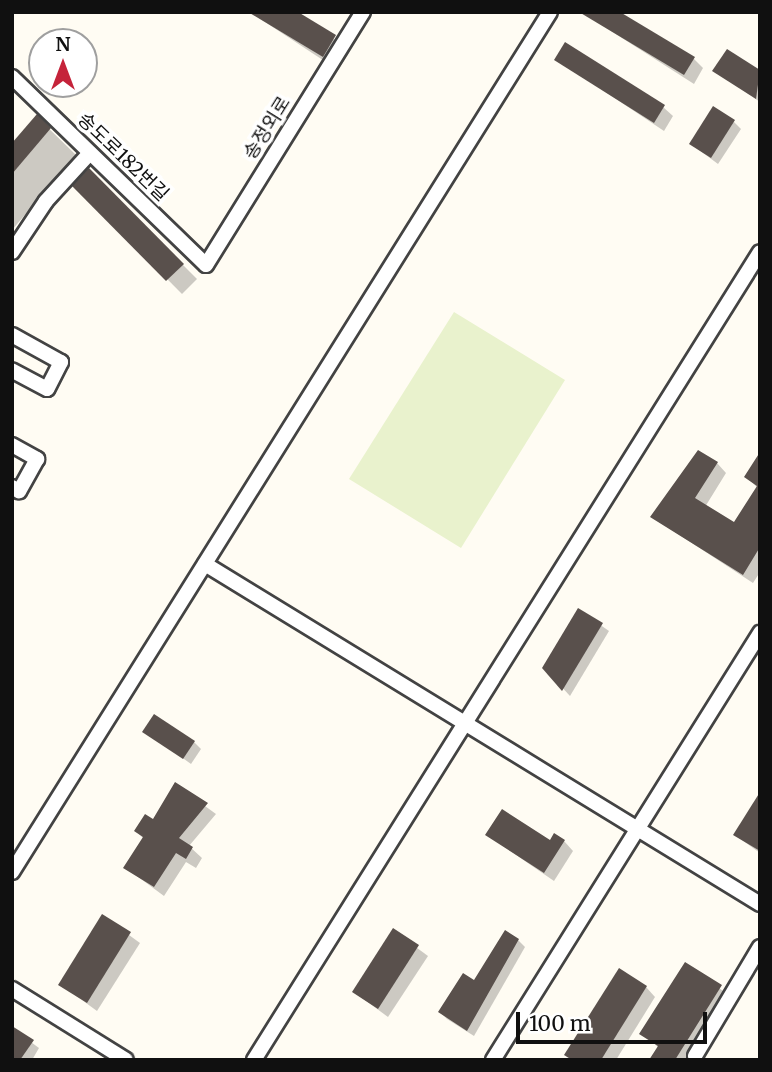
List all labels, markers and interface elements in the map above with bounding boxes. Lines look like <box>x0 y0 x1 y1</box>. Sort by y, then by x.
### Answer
north arrow <box>28 28 98 98</box>
text: N <box>55 32 71 56</box>
street label: 송정외로 <box>239 92 295 164</box>
street label: 송도로182번길 <box>73 108 173 206</box>
scale bar <box>520 998 711 1042</box>
text: 100 m <box>529 1010 591 1037</box>

